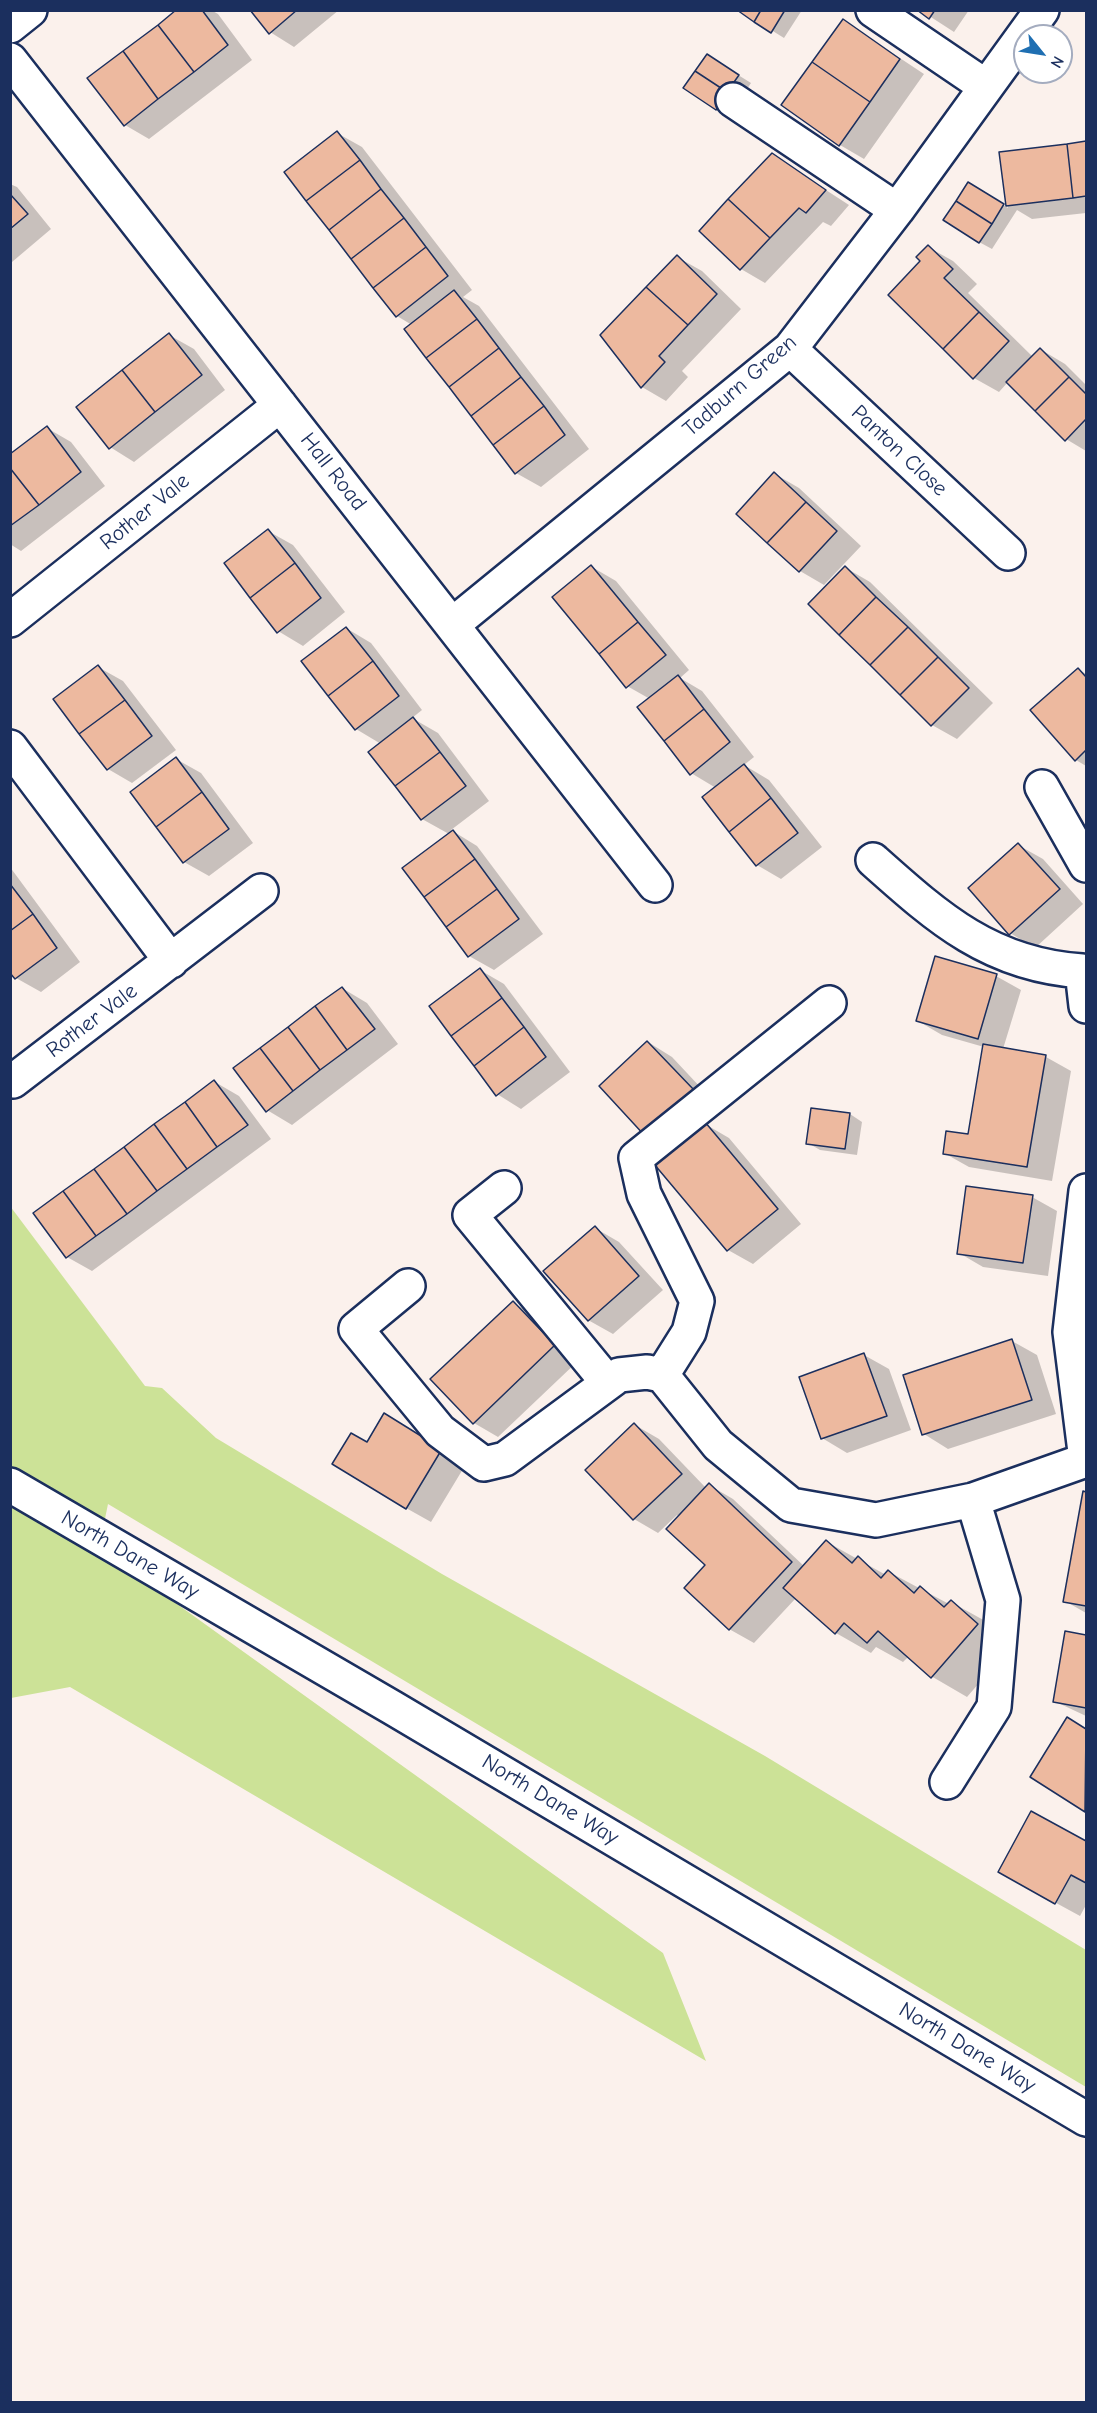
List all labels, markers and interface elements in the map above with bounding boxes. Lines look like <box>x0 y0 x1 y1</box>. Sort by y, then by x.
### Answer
north arrow <box>1013 24 1073 84</box>
text: N <box>1046 53 1067 71</box>
street label: Tadburn Green <box>678 329 802 443</box>
street label: Panton Close <box>846 400 952 502</box>
street label: Hall Road <box>294 428 372 516</box>
street label: Rother Vale <box>95 468 195 556</box>
street label: Rother Vale <box>41 978 143 1064</box>
street label: North Dane Way <box>56 1505 204 1605</box>
street label: North Dane Way <box>477 1749 623 1851</box>
street label: North Dane Way <box>894 1997 1040 2099</box>

